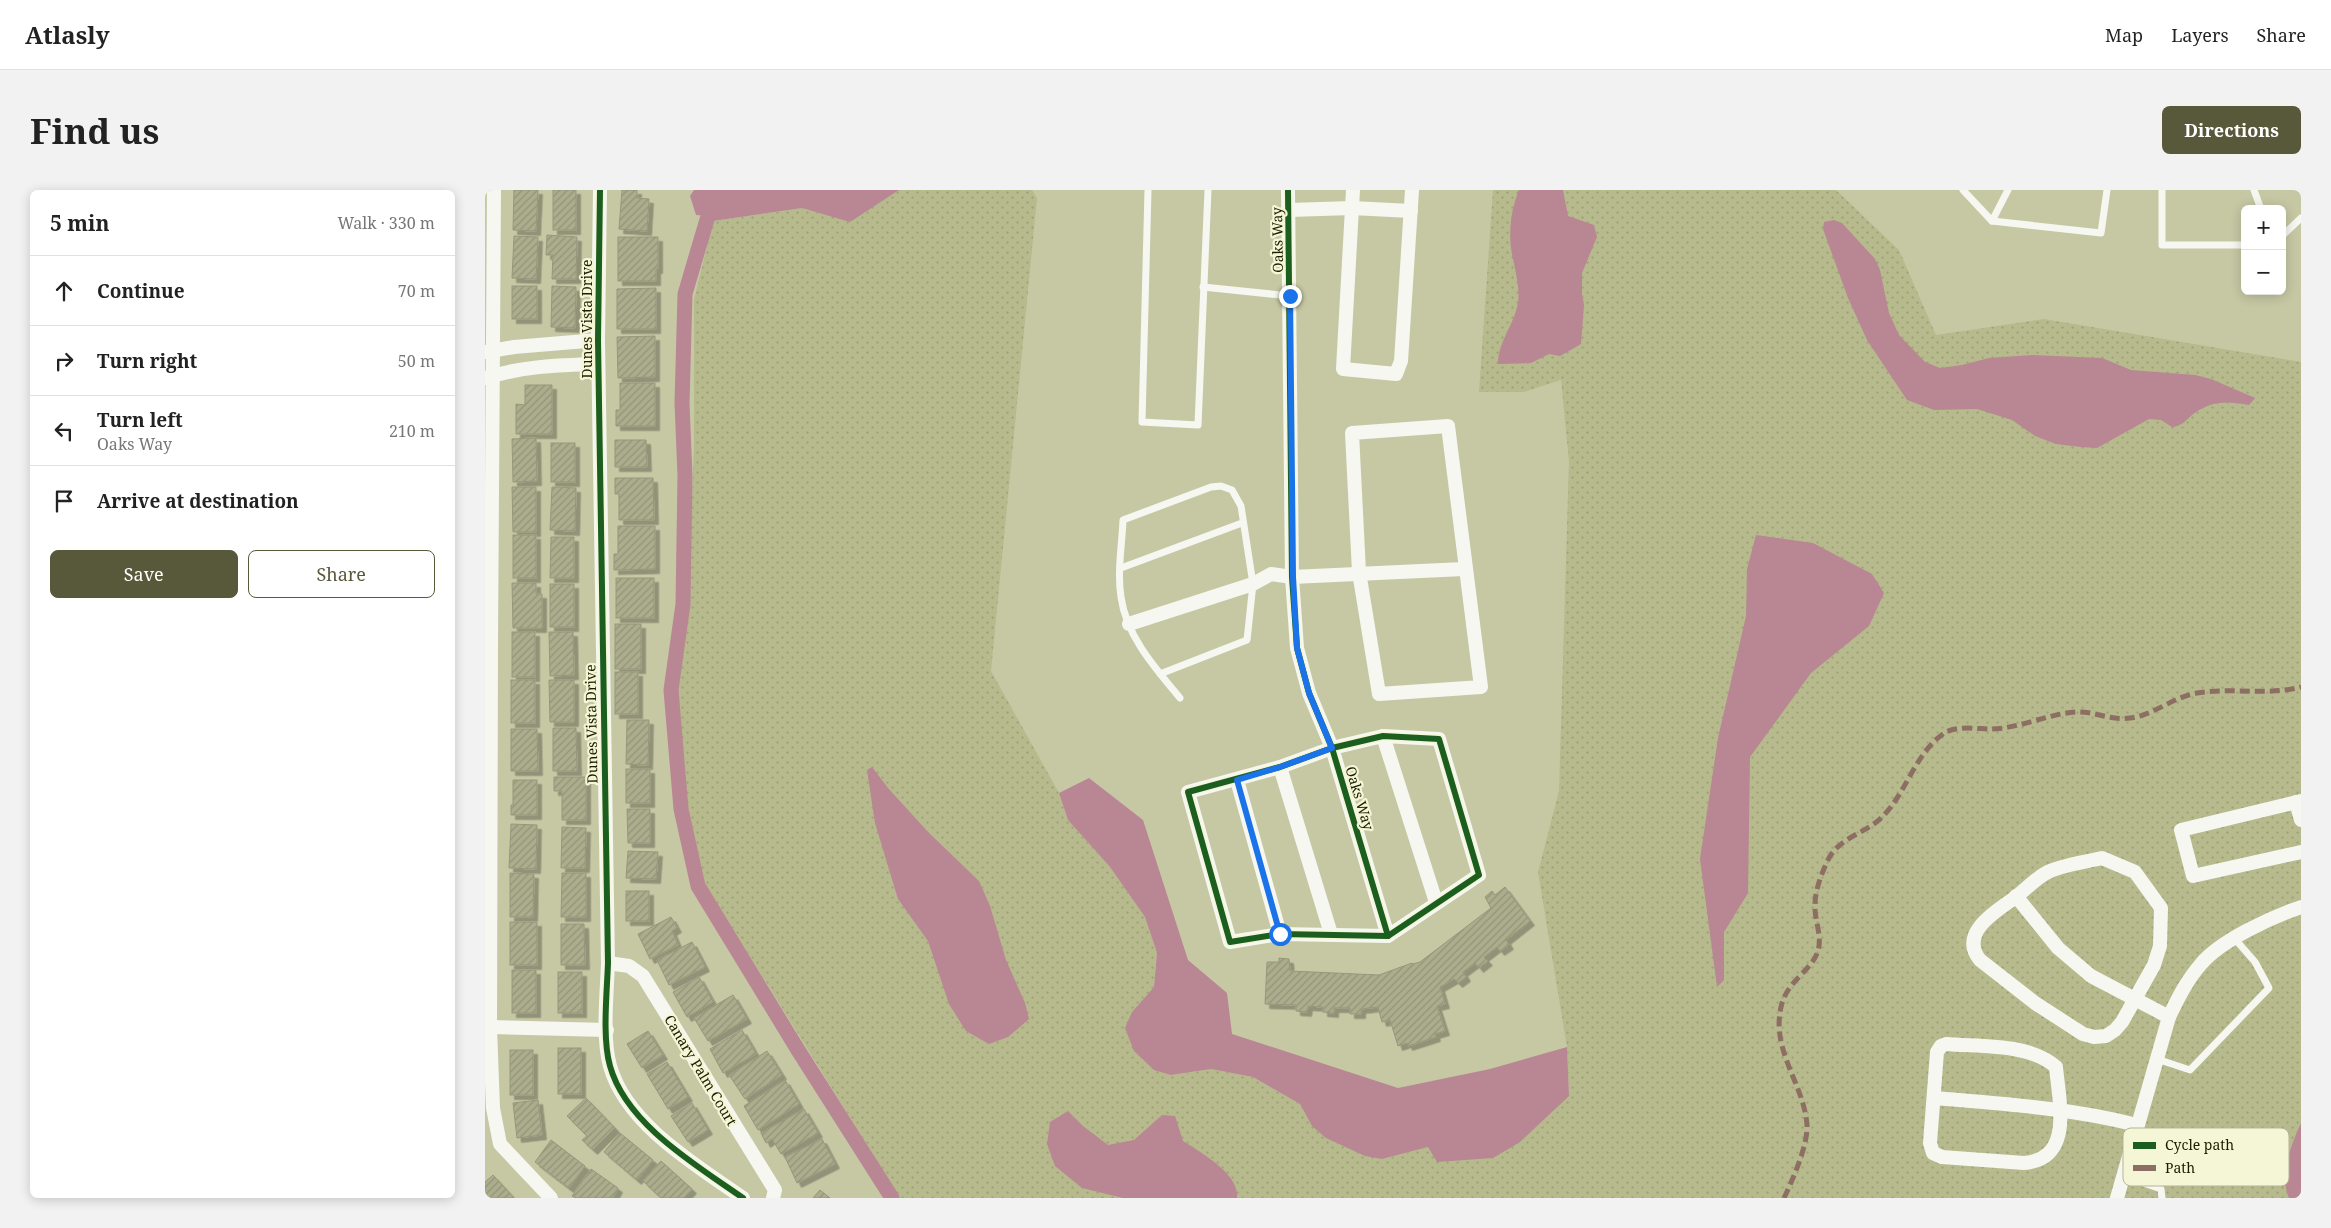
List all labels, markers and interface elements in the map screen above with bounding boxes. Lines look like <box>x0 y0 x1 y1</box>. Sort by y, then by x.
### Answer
text: Atlasly <box>25 18 110 51</box>
text: Map <box>2105 23 2143 47</box>
text: Layers <box>2171 23 2229 47</box>
text: Share <box>2257 23 2306 47</box>
button: Directions <box>2162 106 2301 154</box>
text: Find us <box>30 107 159 154</box>
map controls <box>2241 205 2286 295</box>
button: + <box>2241 205 2286 250</box>
street label: Oaks Way <box>1267 207 1287 273</box>
text: 5 min <box>50 209 109 237</box>
text: Walk · 330 m <box>338 212 435 234</box>
button: − <box>2241 250 2286 295</box>
street label: Dunes Vista Drive <box>577 259 596 379</box>
icon: ahead <box>50 277 78 305</box>
text: Continue <box>97 278 185 304</box>
text: 70 m <box>398 280 435 302</box>
route end <box>1279 285 1302 308</box>
icon: right <box>50 347 78 375</box>
text: Turn right <box>97 348 197 374</box>
text: 50 m <box>398 350 435 372</box>
text: Turn left <box>97 407 183 433</box>
icon: left <box>50 417 78 445</box>
text: 210 m <box>389 420 435 442</box>
text: Oaks Way <box>97 433 172 455</box>
icon: arrive <box>50 487 78 515</box>
text: Arrive at destination <box>97 488 299 514</box>
button: Save <box>50 550 238 598</box>
button: Share <box>248 550 435 598</box>
street label: Dunes Vista Drive <box>580 664 602 784</box>
street label: Oaks Way <box>1341 764 1379 832</box>
route start <box>1269 923 1292 946</box>
street label: Canary Palm Court <box>660 1011 742 1129</box>
legend <box>2123 1128 2289 1186</box>
text: Cycle path <box>2165 1135 2234 1154</box>
text: Path <box>2165 1158 2195 1177</box>

